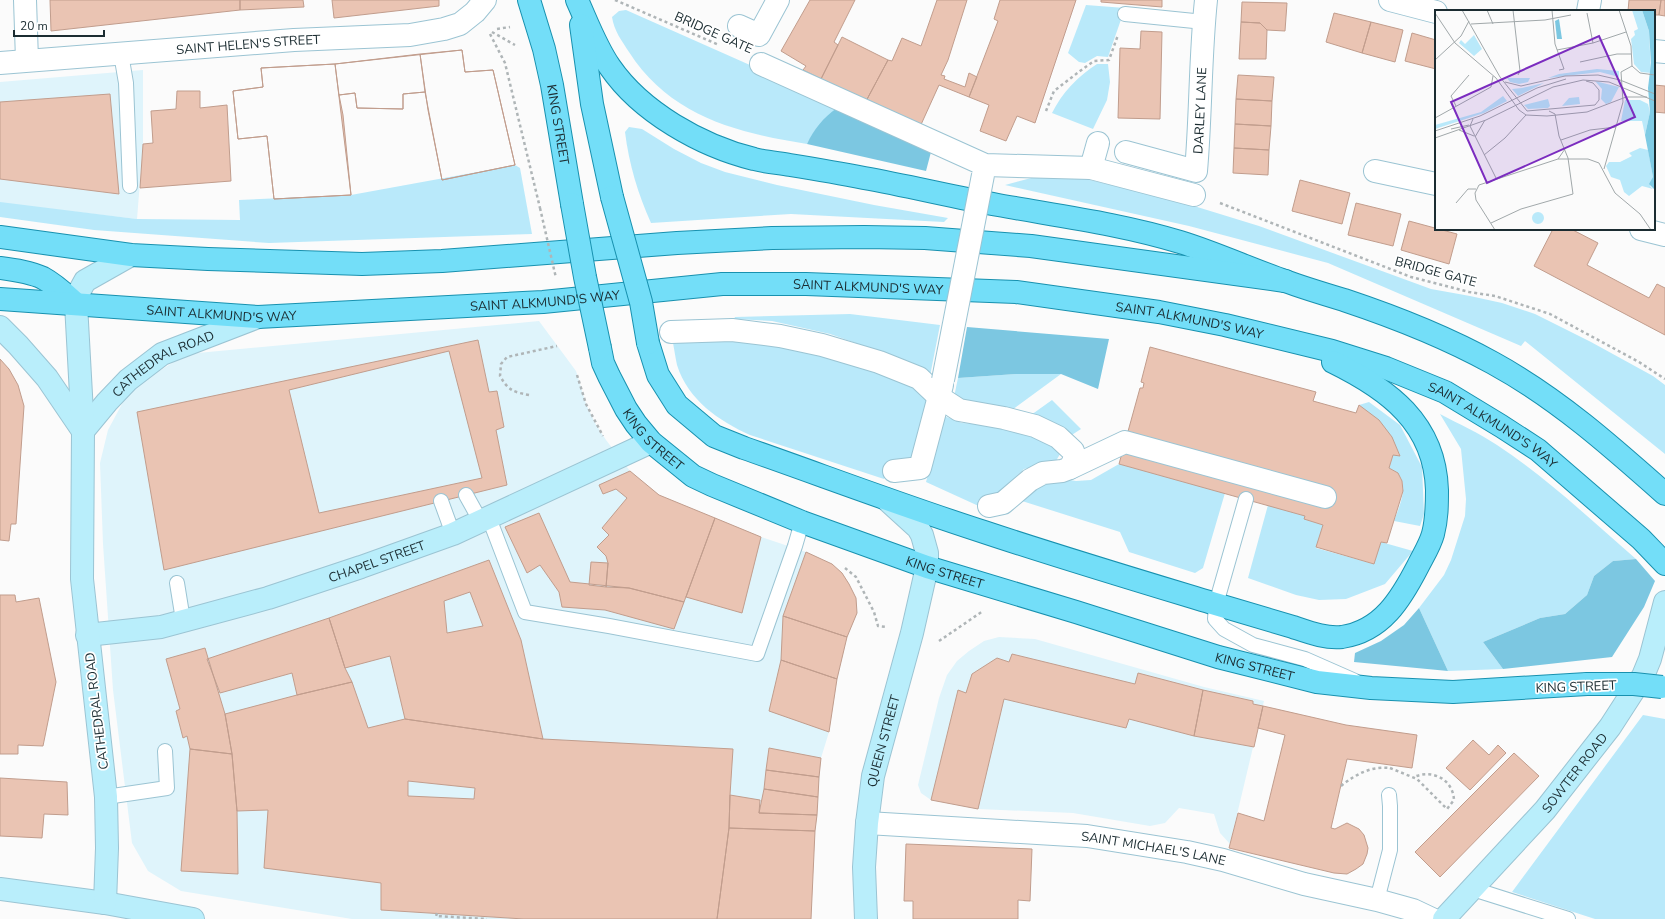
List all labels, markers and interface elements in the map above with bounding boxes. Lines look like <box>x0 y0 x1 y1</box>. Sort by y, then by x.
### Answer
street label: BRIDGE GATE <box>671 8 756 58</box>
inset map <box>1435 10 1655 230</box>
scale bar <box>14 12 104 38</box>
text: 20 m <box>20 18 48 34</box>
street label: SAINT HELEN'S STREET <box>175 31 321 59</box>
street label: DARLEY LANE <box>1189 67 1211 155</box>
street label: KING STREET <box>542 83 573 166</box>
street label: BRIDGE GATE <box>1393 252 1479 292</box>
street label: SAINT ALKMUND'S WAY <box>793 276 944 299</box>
street label: SAINT ALKMUND'S WAY <box>469 286 621 316</box>
street label: SAINT ALKMUND'S WAY <box>1114 298 1265 344</box>
street label: SAINT ALKMUND'S WAY <box>146 301 297 327</box>
street label: CATHEDRAL ROAD <box>108 327 217 401</box>
street label: SAINT ALKMUND'S WAY <box>1425 378 1561 473</box>
street label: KING STREET <box>618 405 688 475</box>
street label: CHAPEL STREET <box>326 537 428 587</box>
street label: KING STREET <box>903 552 986 594</box>
street label: KING STREET <box>1213 649 1296 686</box>
street label: CATHEDRAL ROAD <box>81 651 113 771</box>
street label: KING STREET <box>1535 677 1617 697</box>
street label: QUEEN STREET <box>864 693 905 788</box>
street label: SOWTER ROAD <box>1538 729 1612 817</box>
street label: SAINT MICHAEL'S LANE <box>1081 828 1227 870</box>

